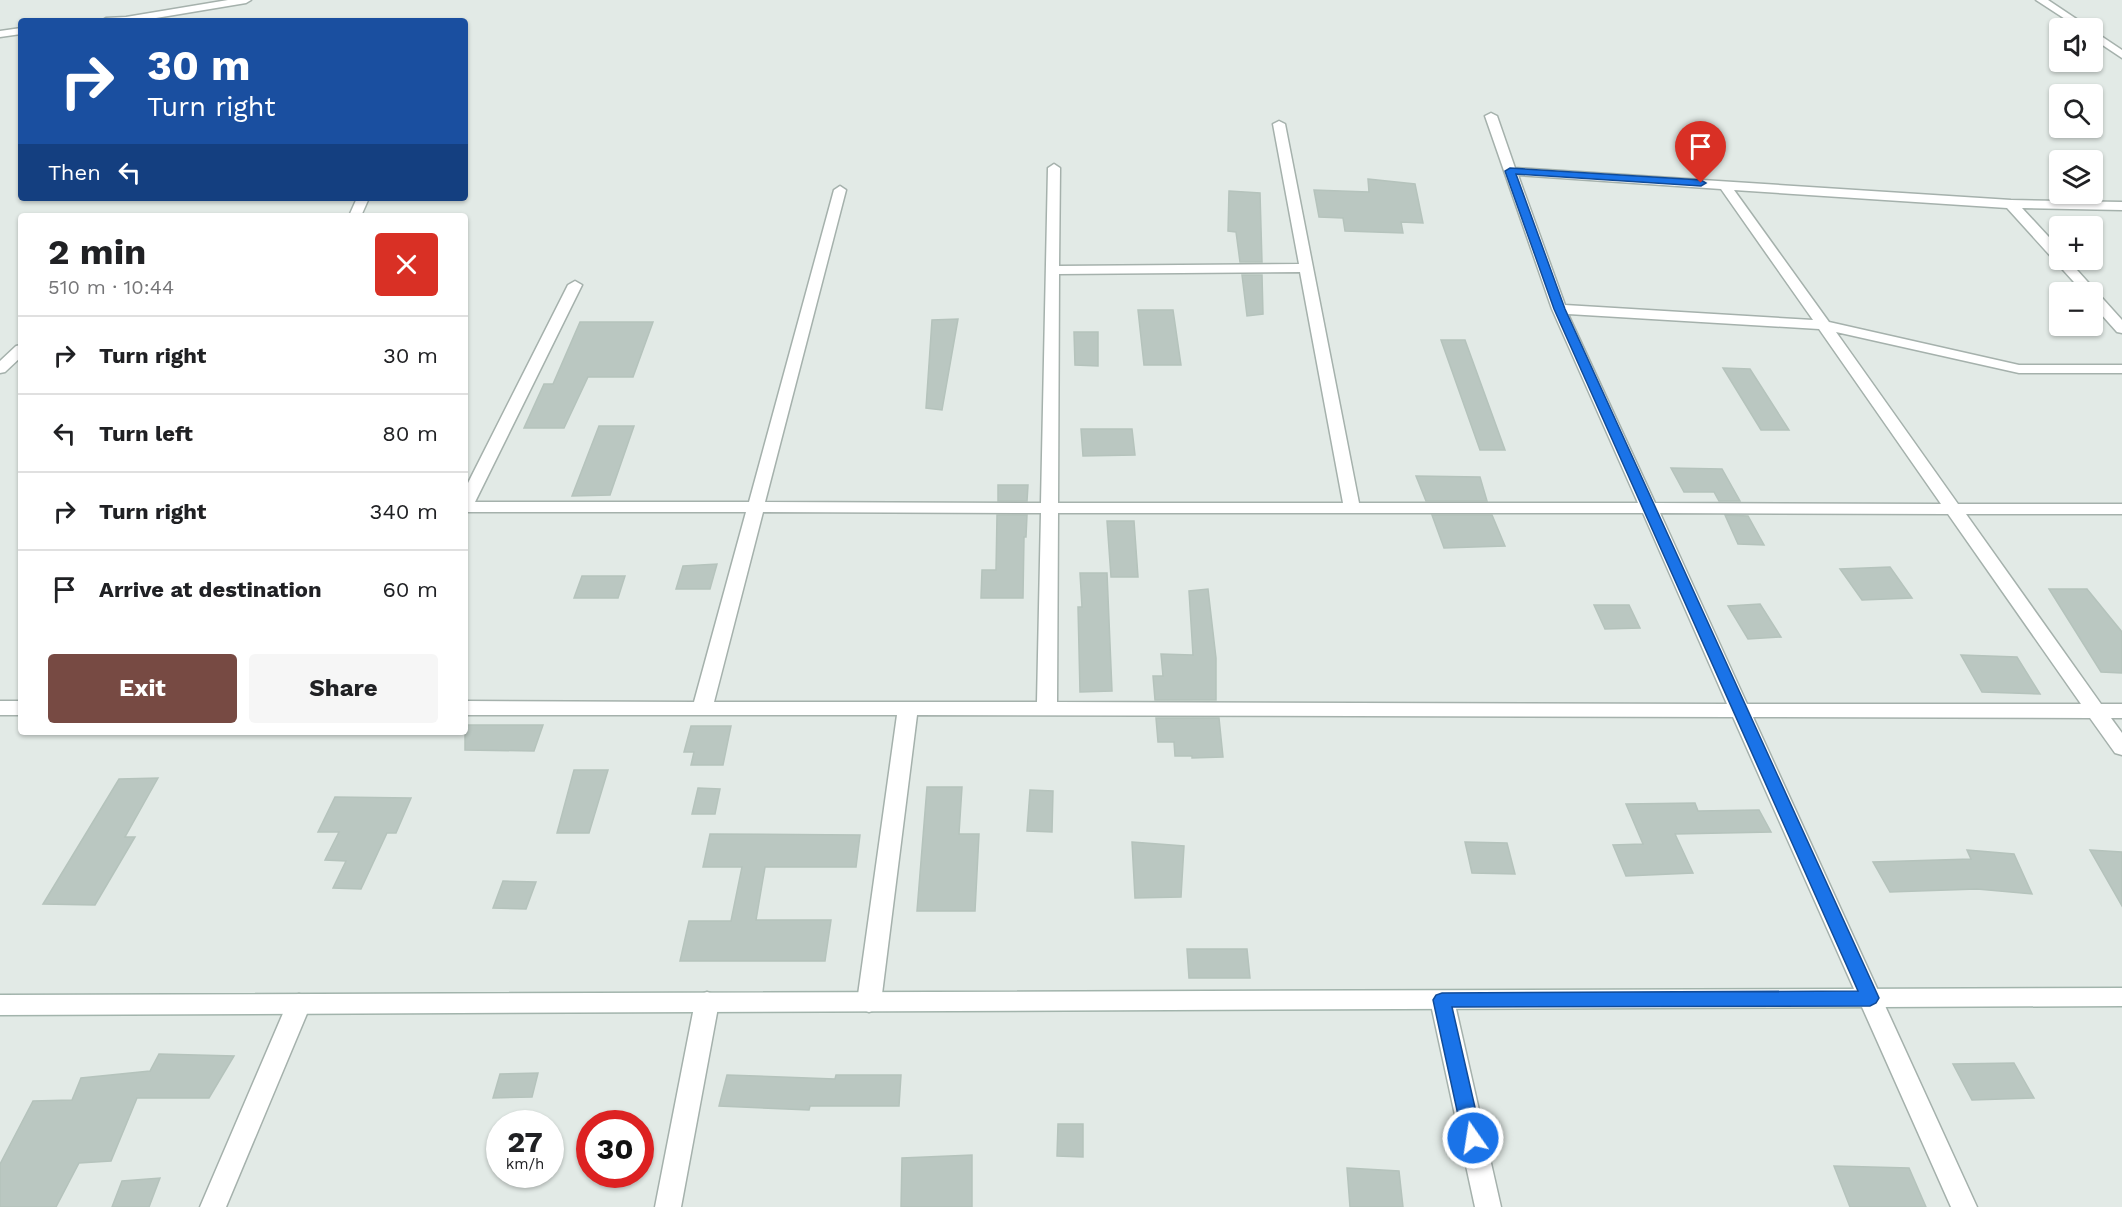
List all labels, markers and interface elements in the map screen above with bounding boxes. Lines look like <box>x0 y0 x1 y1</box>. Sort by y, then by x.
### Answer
map controls <box>2049 18 2103 336</box>
button: sound <box>2049 18 2103 72</box>
text: 30 m <box>147 41 251 90</box>
icon: right <box>48 42 126 120</box>
button: search <box>2049 84 2103 138</box>
text: Turn right <box>147 91 276 123</box>
pin <box>1675 121 1726 183</box>
icon: arrive <box>1684 130 1717 163</box>
button: layers <box>2049 150 2103 204</box>
icon: left <box>113 156 146 189</box>
text: Then <box>48 160 101 185</box>
button: + <box>2049 216 2103 270</box>
text: 2 min <box>48 231 146 273</box>
button: close <box>375 233 438 296</box>
text: 510 m · 10:44 <box>48 275 174 299</box>
button: − <box>2049 282 2103 336</box>
icon: right <box>48 339 81 372</box>
text: Turn right <box>99 343 206 368</box>
text: 30 m <box>383 343 438 368</box>
icon: left <box>48 417 81 450</box>
text: Turn left <box>99 421 193 446</box>
text: 80 m <box>382 421 438 446</box>
icon: right <box>48 495 81 528</box>
text: Turn right <box>99 499 206 524</box>
text: 340 m <box>370 499 438 524</box>
icon: arrive <box>48 573 81 606</box>
text: Arrive at destination <box>99 577 322 602</box>
text: 60 m <box>382 577 438 602</box>
button: Exit <box>48 654 237 723</box>
button: Share <box>249 654 438 723</box>
position arrow <box>1441 1106 1505 1170</box>
speed limit sign: 30 <box>576 1110 654 1188</box>
text: 27 <box>507 1124 543 1159</box>
text: km/h <box>506 1155 544 1173</box>

